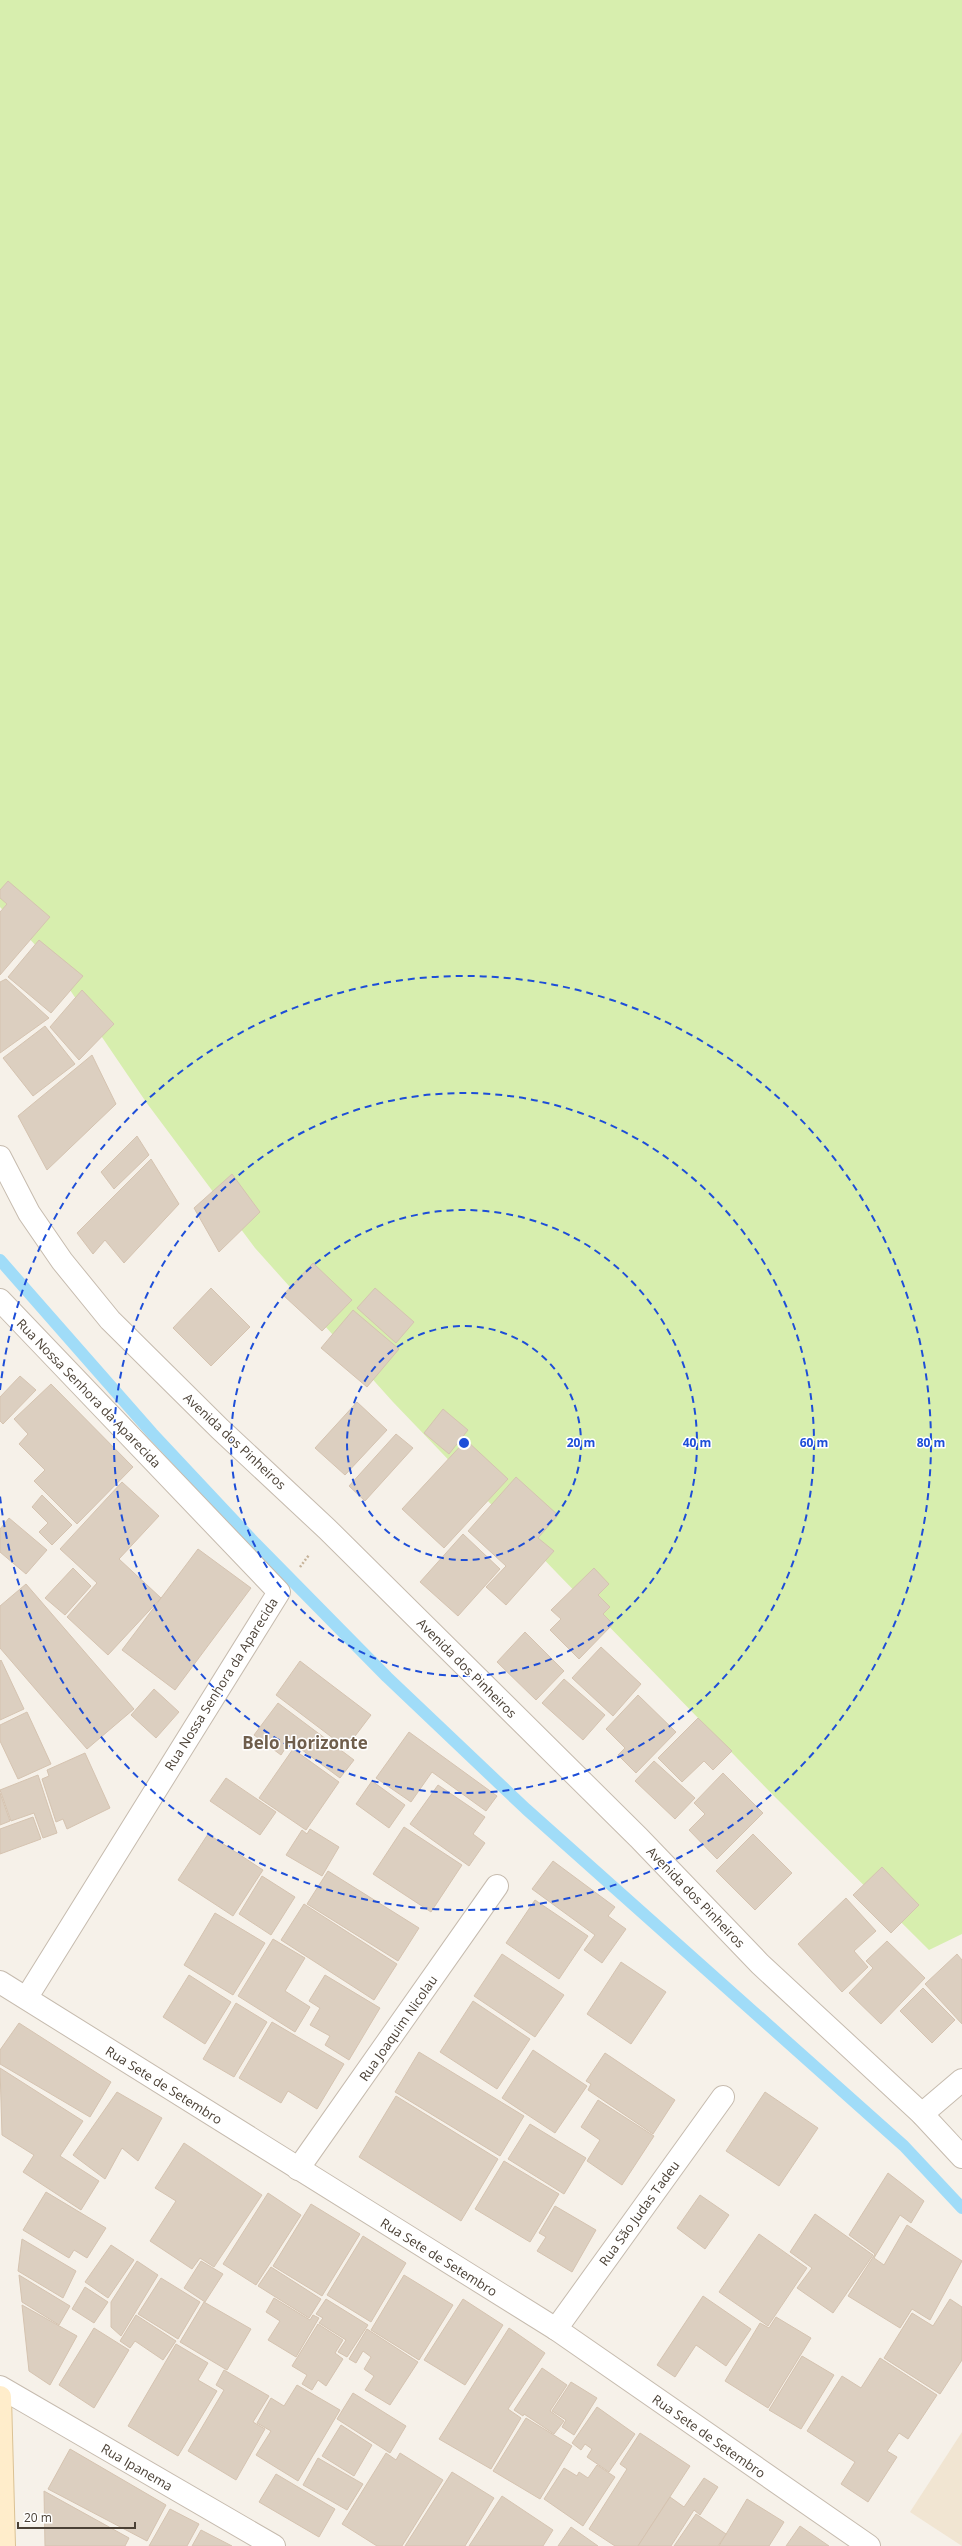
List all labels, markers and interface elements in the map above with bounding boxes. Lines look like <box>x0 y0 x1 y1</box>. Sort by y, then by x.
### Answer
street label: Rua Nossa Senhora da Aparecida <box>13 1315 165 1471</box>
street label: Avenida dos Pinheiros <box>180 1389 290 1493</box>
text: 20 m <box>567 1434 595 1451</box>
text: 40 m <box>683 1434 711 1451</box>
text: 60 m <box>800 1434 828 1451</box>
text: 80 m <box>917 1434 945 1451</box>
centre of rings <box>457 1436 471 1450</box>
street label: Rua Nossa Senhora da Aparecida <box>160 1594 282 1774</box>
street label: Avenida dos Pinheiros <box>413 1614 521 1722</box>
district label: Belo Horizonte <box>242 1731 368 1754</box>
street label: Avenida dos Pinheiros <box>643 1843 749 1951</box>
street label: Rua Joaquim Nicolau <box>355 1971 441 2085</box>
street label: Rua Sete de Setembro <box>102 2042 226 2128</box>
street label: Rua São Judas Tadeu <box>595 2157 683 2269</box>
street label: Rua Sete de Setembro <box>377 2214 501 2300</box>
street label: Rua Sete de Setembro <box>649 2390 769 2482</box>
street label: Rua Ipanema <box>98 2439 176 2495</box>
scale bar <box>18 2504 135 2530</box>
text: 20 m <box>24 2509 52 2526</box>

